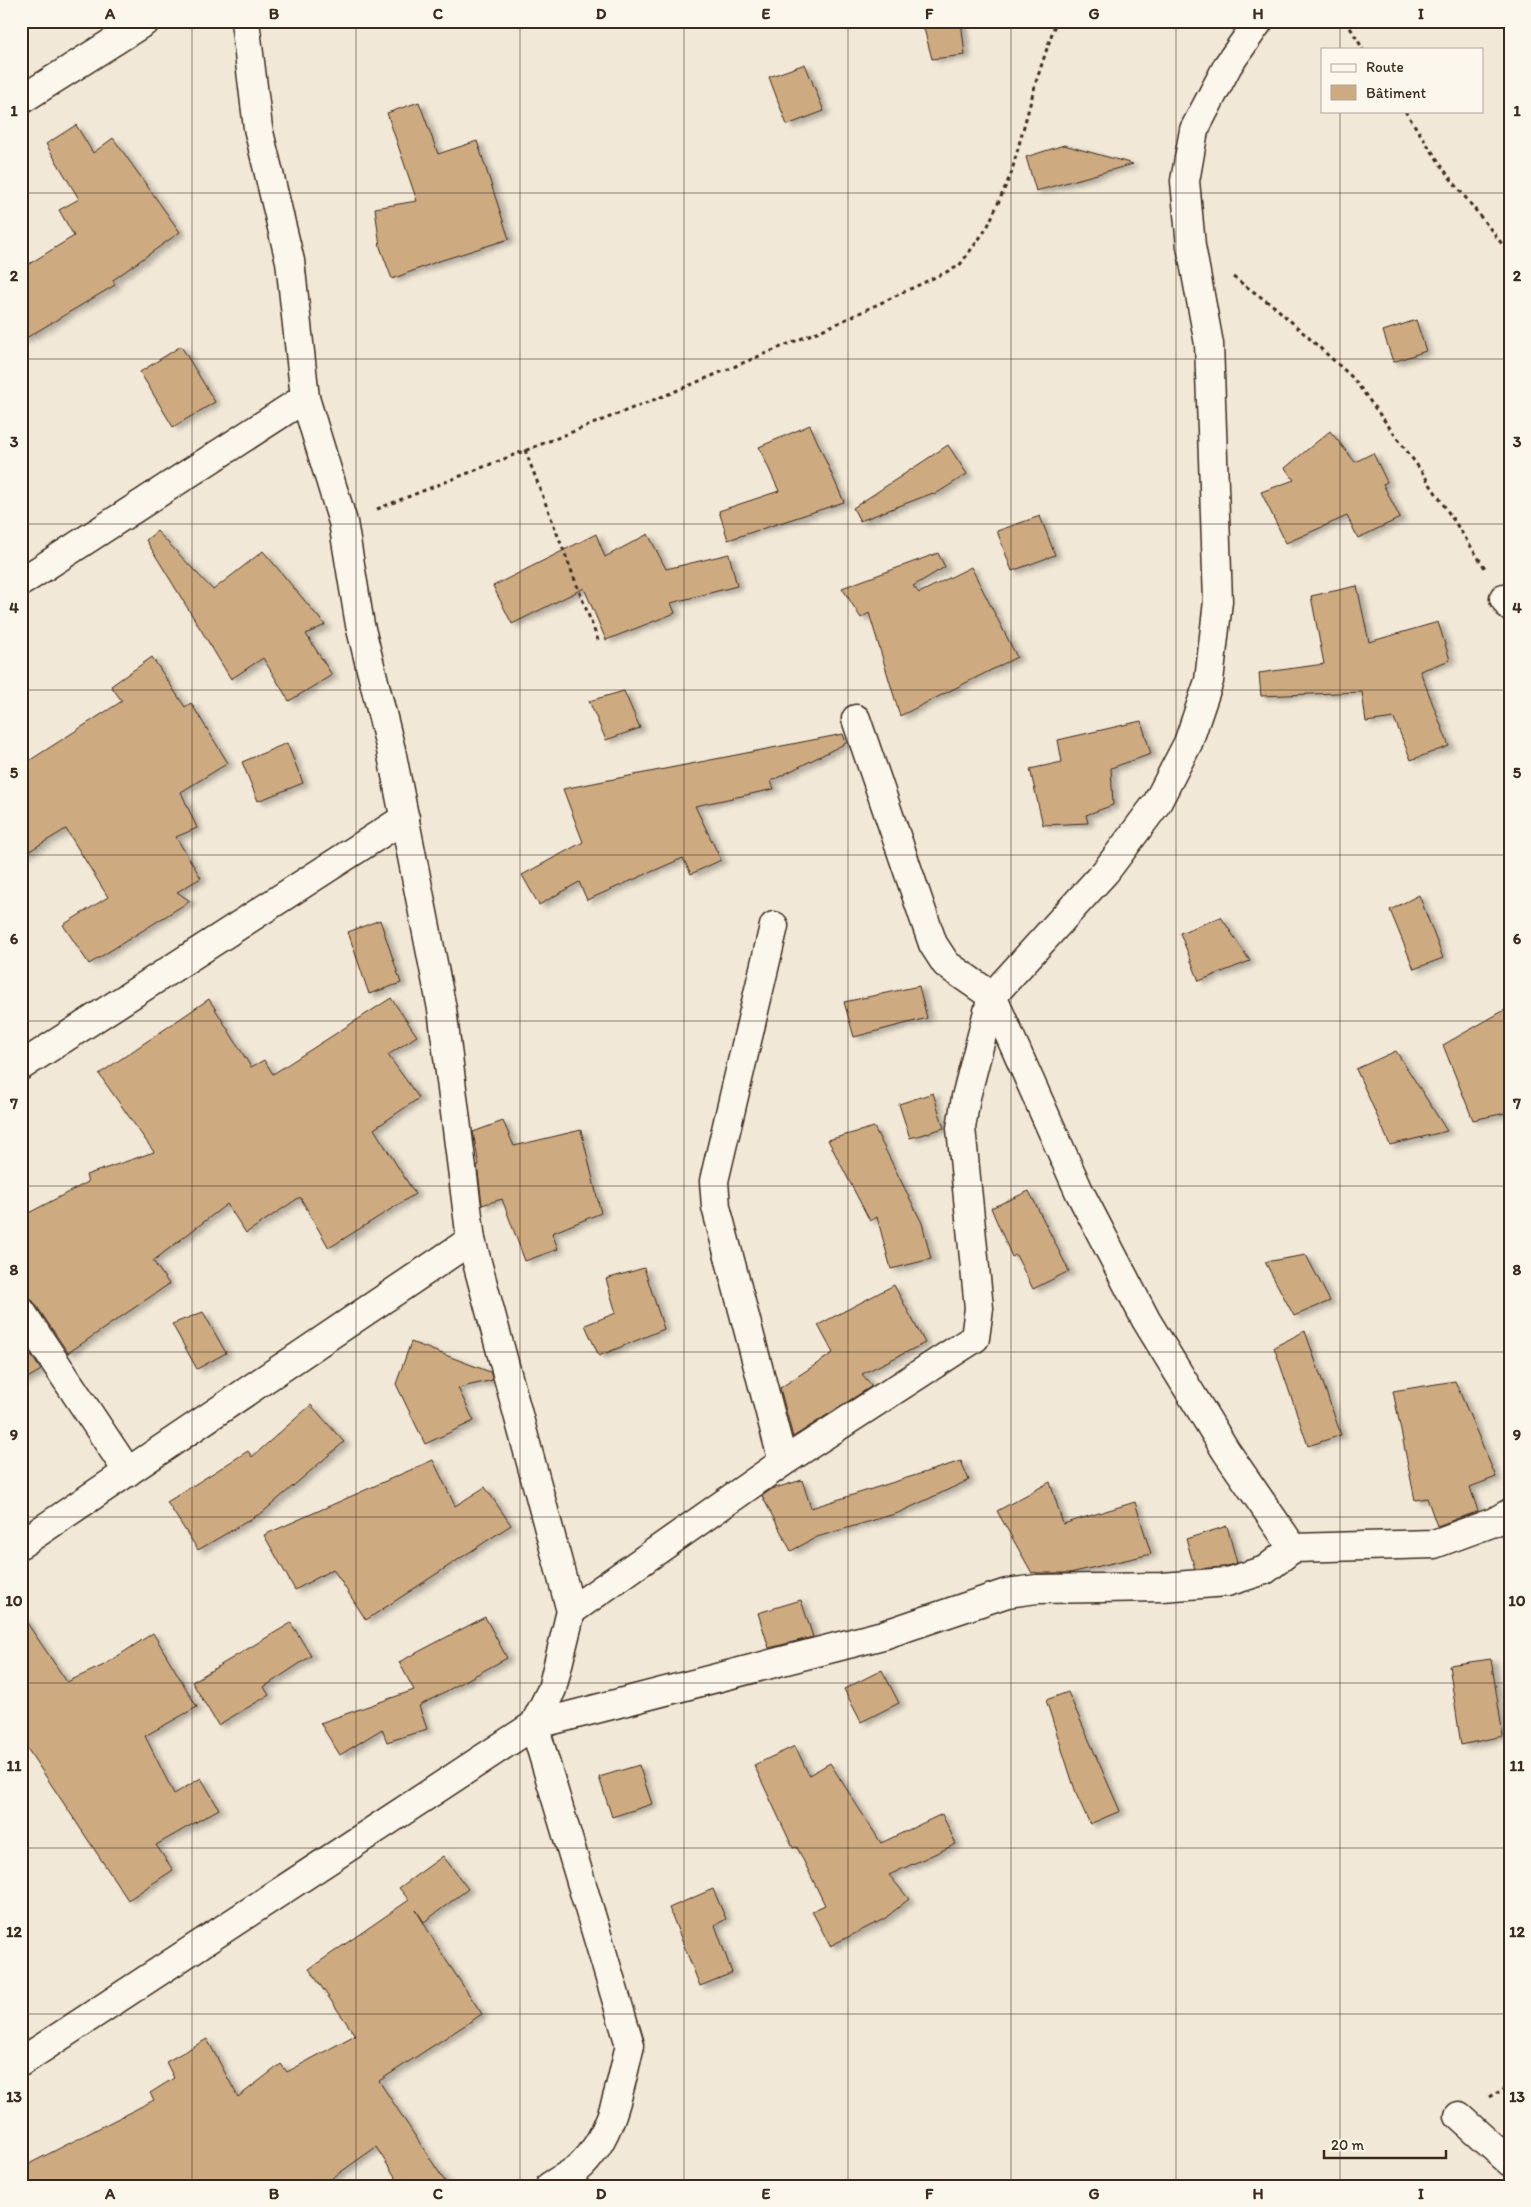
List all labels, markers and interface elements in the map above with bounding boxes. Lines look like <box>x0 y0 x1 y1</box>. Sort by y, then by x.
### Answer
text: A <box>104 4 116 23</box>
text: B <box>269 4 280 23</box>
text: C <box>433 4 444 23</box>
text: D <box>596 4 607 23</box>
text: E <box>762 4 771 23</box>
text: F <box>925 4 934 23</box>
text: G <box>1088 4 1100 23</box>
text: H <box>1252 4 1264 23</box>
text: I <box>1418 4 1424 23</box>
legend <box>1321 48 1484 112</box>
text: Route <box>1366 58 1404 76</box>
text: Bâtiment <box>1366 84 1427 102</box>
text: 1 <box>10 101 18 120</box>
text: 1 <box>1513 101 1521 120</box>
text: 2 <box>10 266 19 285</box>
text: 2 <box>1513 266 1522 285</box>
text: 3 <box>10 432 19 451</box>
text: 3 <box>1513 432 1522 451</box>
text: 4 <box>9 598 19 617</box>
text: 4 <box>1512 598 1522 617</box>
text: 5 <box>10 763 19 782</box>
text: 5 <box>1513 763 1522 782</box>
text: 6 <box>10 929 19 948</box>
text: 6 <box>1513 929 1522 948</box>
text: 7 <box>9 1094 18 1113</box>
text: 7 <box>1512 1094 1521 1113</box>
text: 8 <box>10 1260 19 1279</box>
text: 8 <box>1513 1260 1522 1279</box>
text: 9 <box>10 1425 18 1444</box>
text: 9 <box>1513 1425 1521 1444</box>
text: 10 <box>5 1591 23 1610</box>
text: 10 <box>1508 1591 1526 1610</box>
text: 11 <box>7 1756 22 1775</box>
text: 11 <box>1510 1756 1525 1775</box>
text: 12 <box>6 1922 23 1941</box>
text: 12 <box>1509 1922 1526 1941</box>
text: 13 <box>6 2087 22 2106</box>
text: 13 <box>1509 2087 1525 2106</box>
scale bar <box>1324 2127 1446 2159</box>
text: 20 m <box>1331 2136 1365 2154</box>
text: A <box>104 2184 116 2203</box>
text: B <box>269 2184 280 2203</box>
text: C <box>433 2184 444 2203</box>
text: D <box>596 2184 607 2203</box>
text: E <box>762 2184 771 2203</box>
text: F <box>925 2184 934 2203</box>
text: G <box>1088 2184 1100 2203</box>
text: H <box>1252 2184 1264 2203</box>
text: I <box>1418 2184 1424 2203</box>

